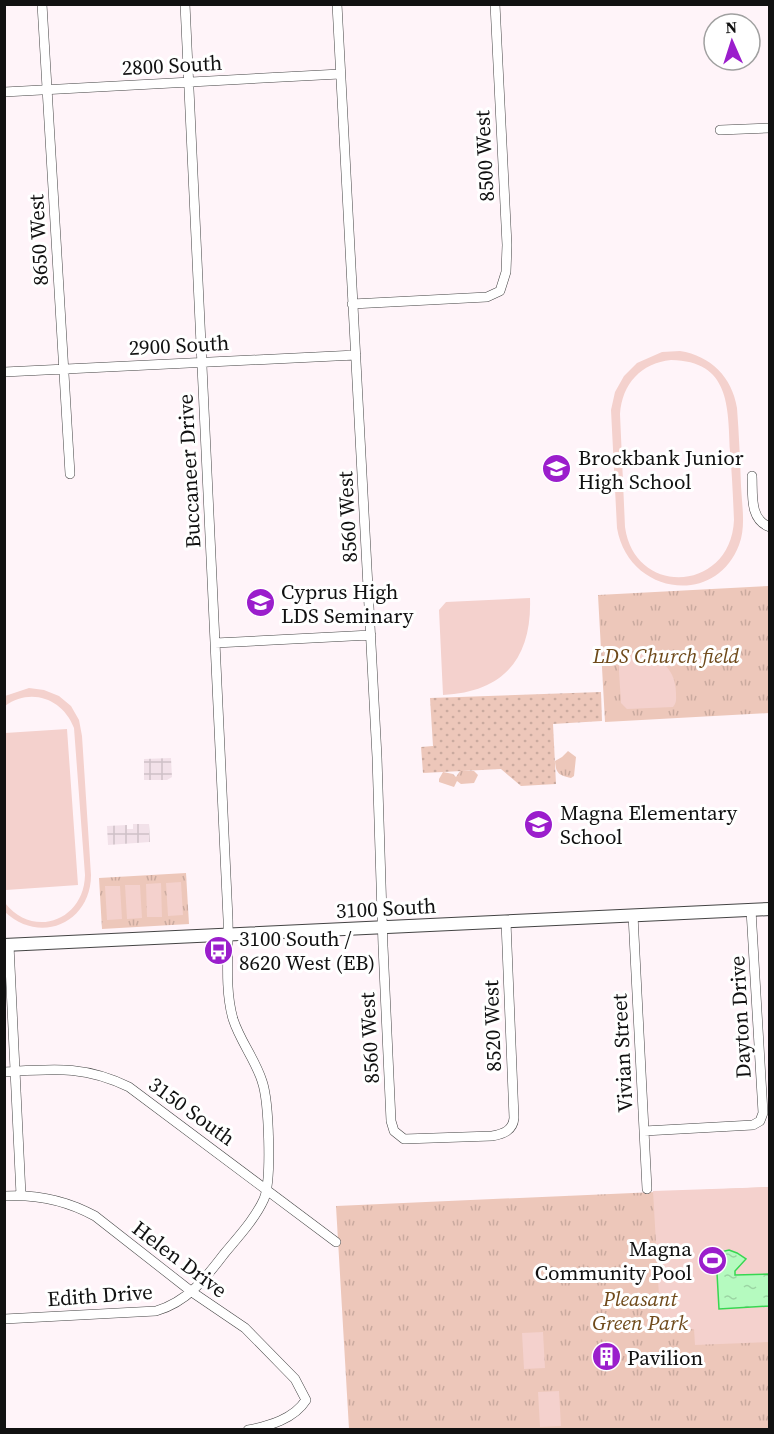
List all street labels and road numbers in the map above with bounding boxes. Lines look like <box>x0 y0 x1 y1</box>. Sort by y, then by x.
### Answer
street label: 2800 South <box>121 48 223 82</box>
street label: 8500 West <box>467 109 501 203</box>
street label: 8650 West <box>21 193 55 287</box>
street label: 2900 South <box>128 328 230 362</box>
street label: Buccaneer Drive <box>170 393 208 549</box>
street label: 8560 West <box>330 470 364 564</box>
street label: 3100 South <box>335 891 437 925</box>
street label: Dayton Drive <box>722 955 758 1079</box>
street label: 8520 West <box>476 980 508 1072</box>
street label: 8560 West <box>352 991 386 1085</box>
street label: Vivian Street <box>604 993 640 1113</box>
street label: 3150 South <box>143 1070 241 1152</box>
street label: Helen Drive <box>127 1214 233 1304</box>
street label: Edith Drive <box>46 1277 154 1313</box>

